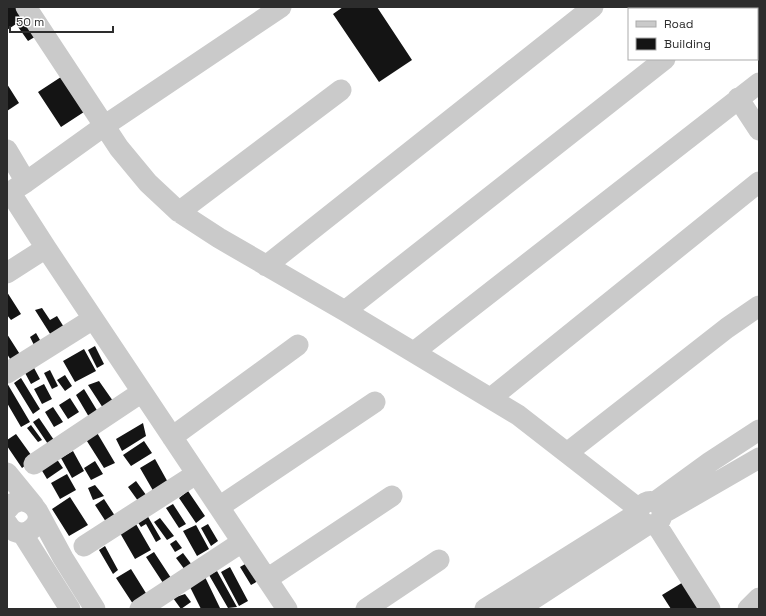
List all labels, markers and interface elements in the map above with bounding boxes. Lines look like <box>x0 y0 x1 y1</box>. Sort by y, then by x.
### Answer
scale bar <box>10 8 113 34</box>
legend <box>628 8 758 60</box>
text: 50 m <box>16 14 44 30</box>
text: Road <box>664 16 693 32</box>
text: Building <box>664 36 711 52</box>

